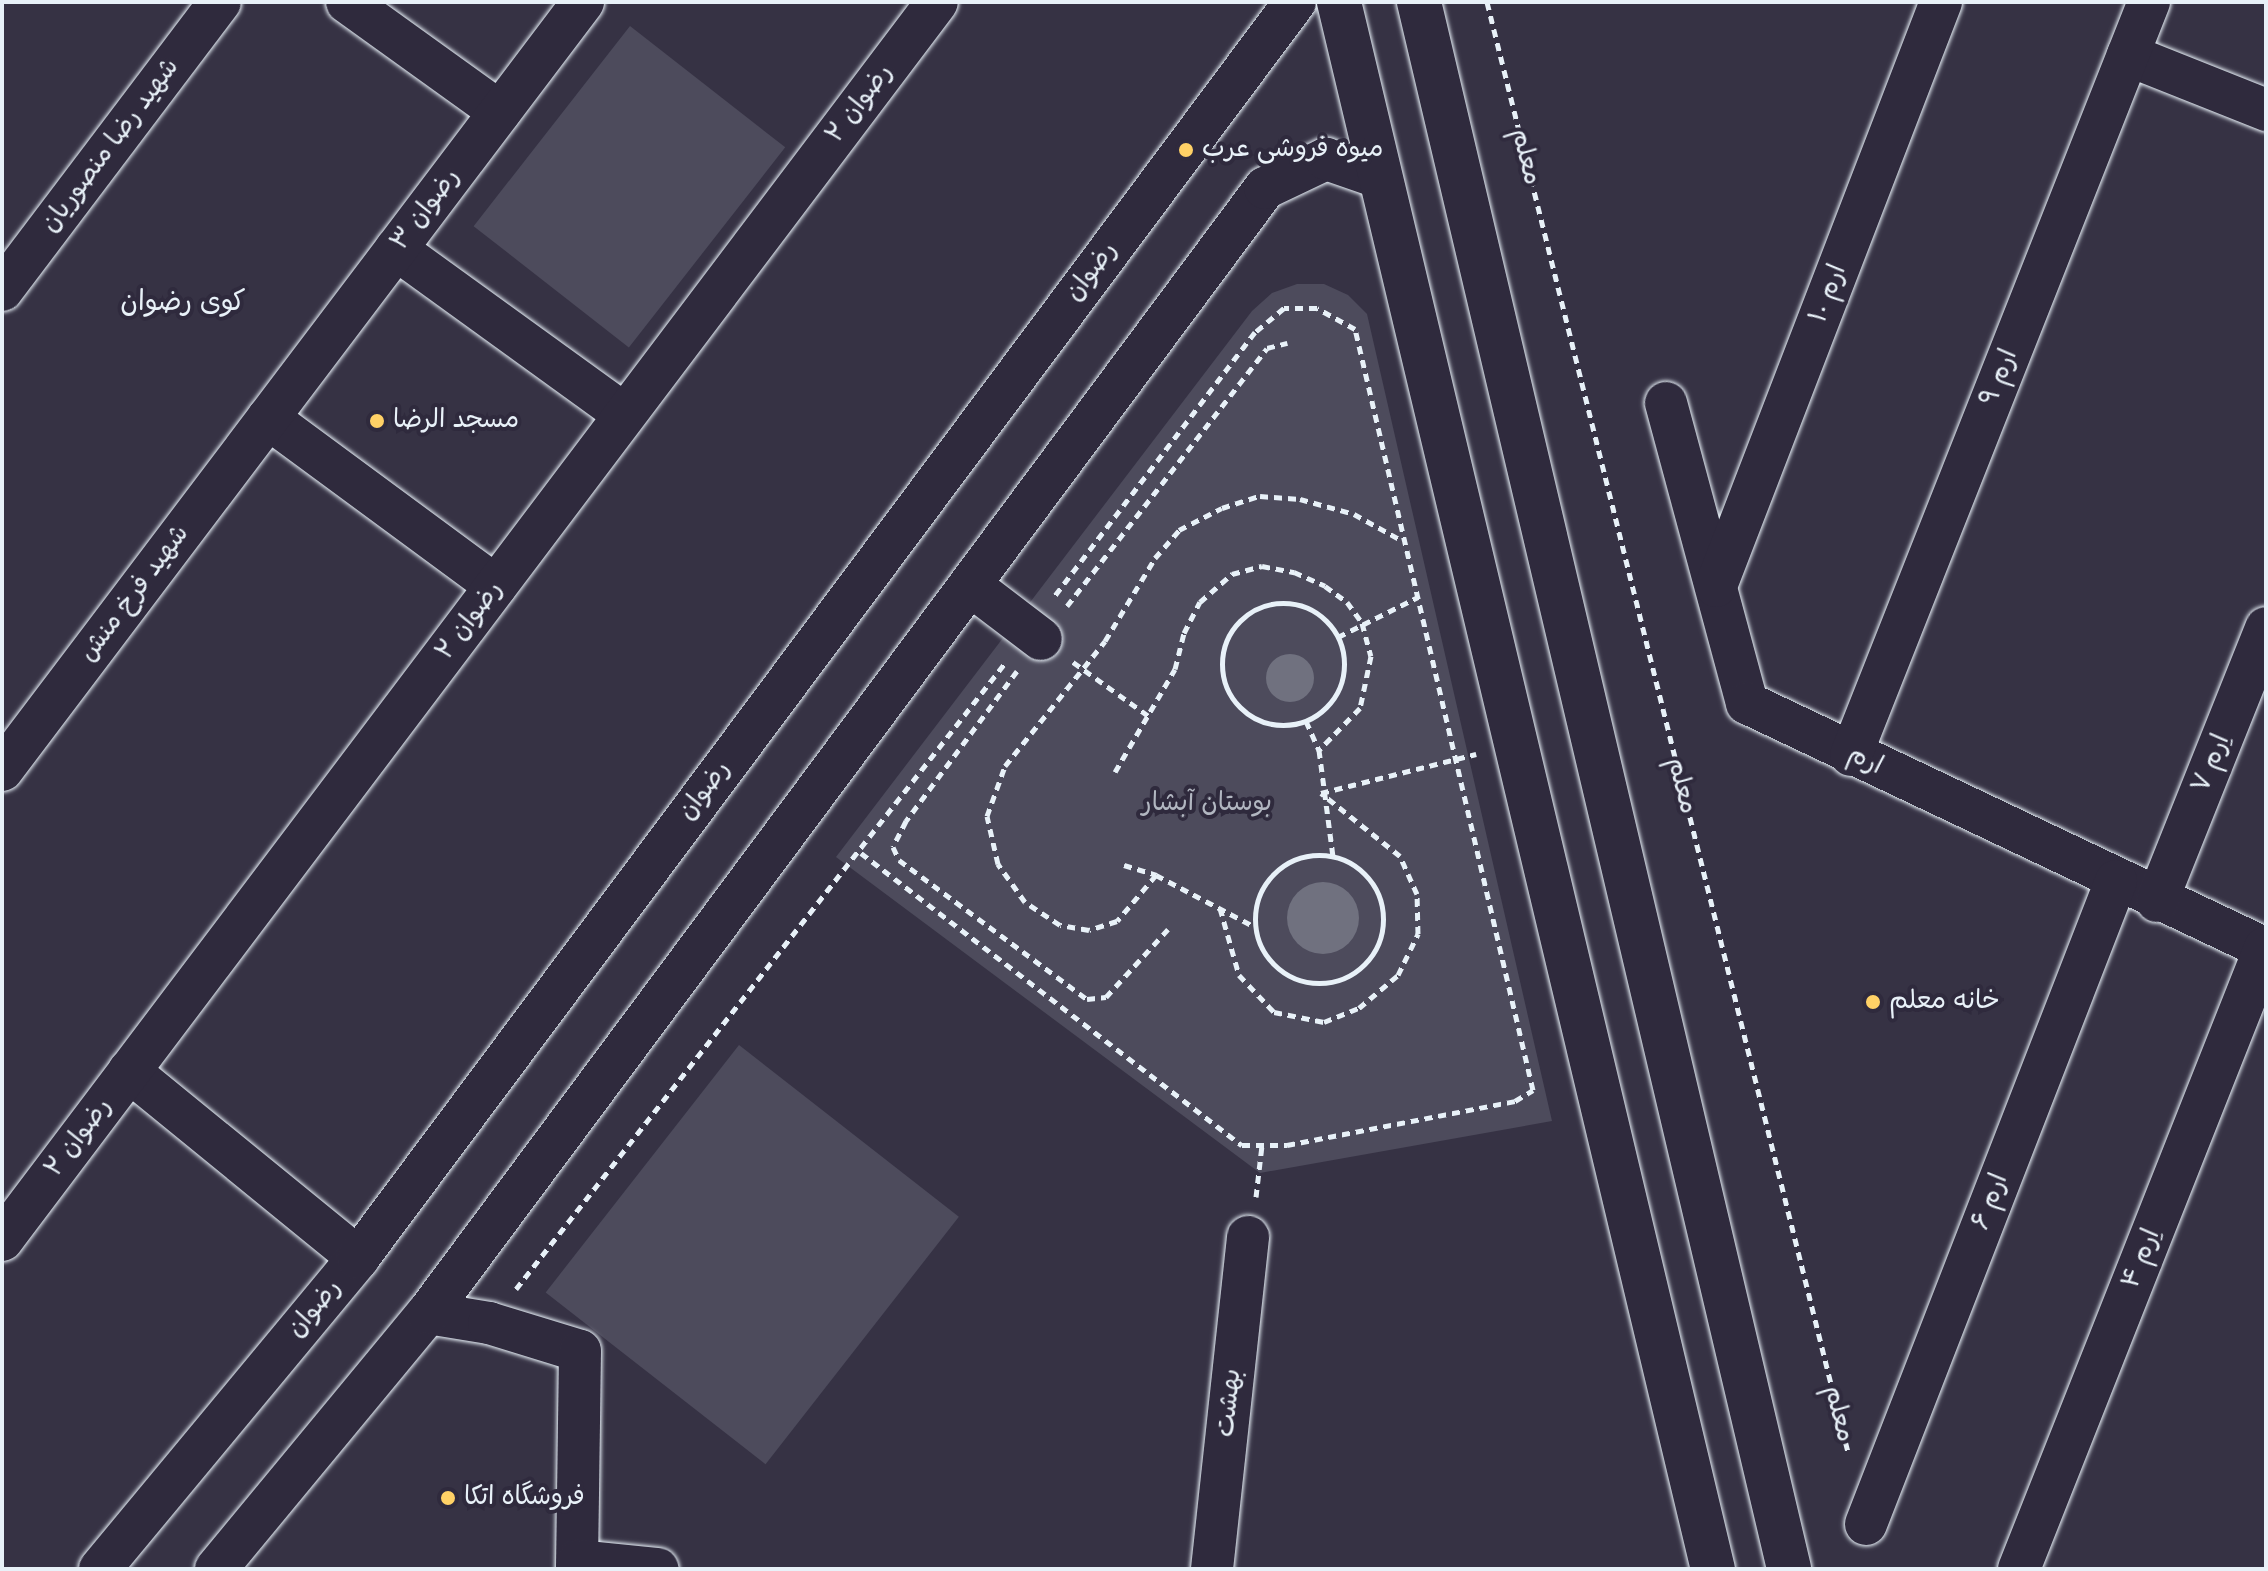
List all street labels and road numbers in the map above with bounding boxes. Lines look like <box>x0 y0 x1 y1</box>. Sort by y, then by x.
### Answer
street label: شهید رضا منصوریان <box>35 53 187 239</box>
street label: رضوان ۲ <box>820 58 900 150</box>
street label: معلم <box>1503 126 1547 188</box>
street label: رضوان ۳ <box>385 163 467 257</box>
street label: رضوان <box>1059 236 1125 308</box>
street label: ارم ۱۰ <box>1804 260 1854 328</box>
street label: ارم ۹ <box>1975 345 2025 411</box>
street label: شهید فرخ منش <box>73 519 197 669</box>
street label: رضوان ۲ <box>430 575 510 667</box>
street label: اِرم ۷ <box>2186 730 2238 798</box>
street label: ارم <box>1842 739 1888 783</box>
street label: رضوان <box>672 755 738 827</box>
street label: معلم <box>1659 755 1703 817</box>
street label: رضوان ۲ <box>39 1092 119 1184</box>
street label: ارم ۶ <box>1966 1169 2016 1235</box>
street label: اِرم ۴ <box>2116 1225 2168 1293</box>
street label: رضوان <box>282 1273 348 1345</box>
street label: بهشت <box>1211 1367 1249 1439</box>
street label: معلم <box>1816 1383 1860 1445</box>

